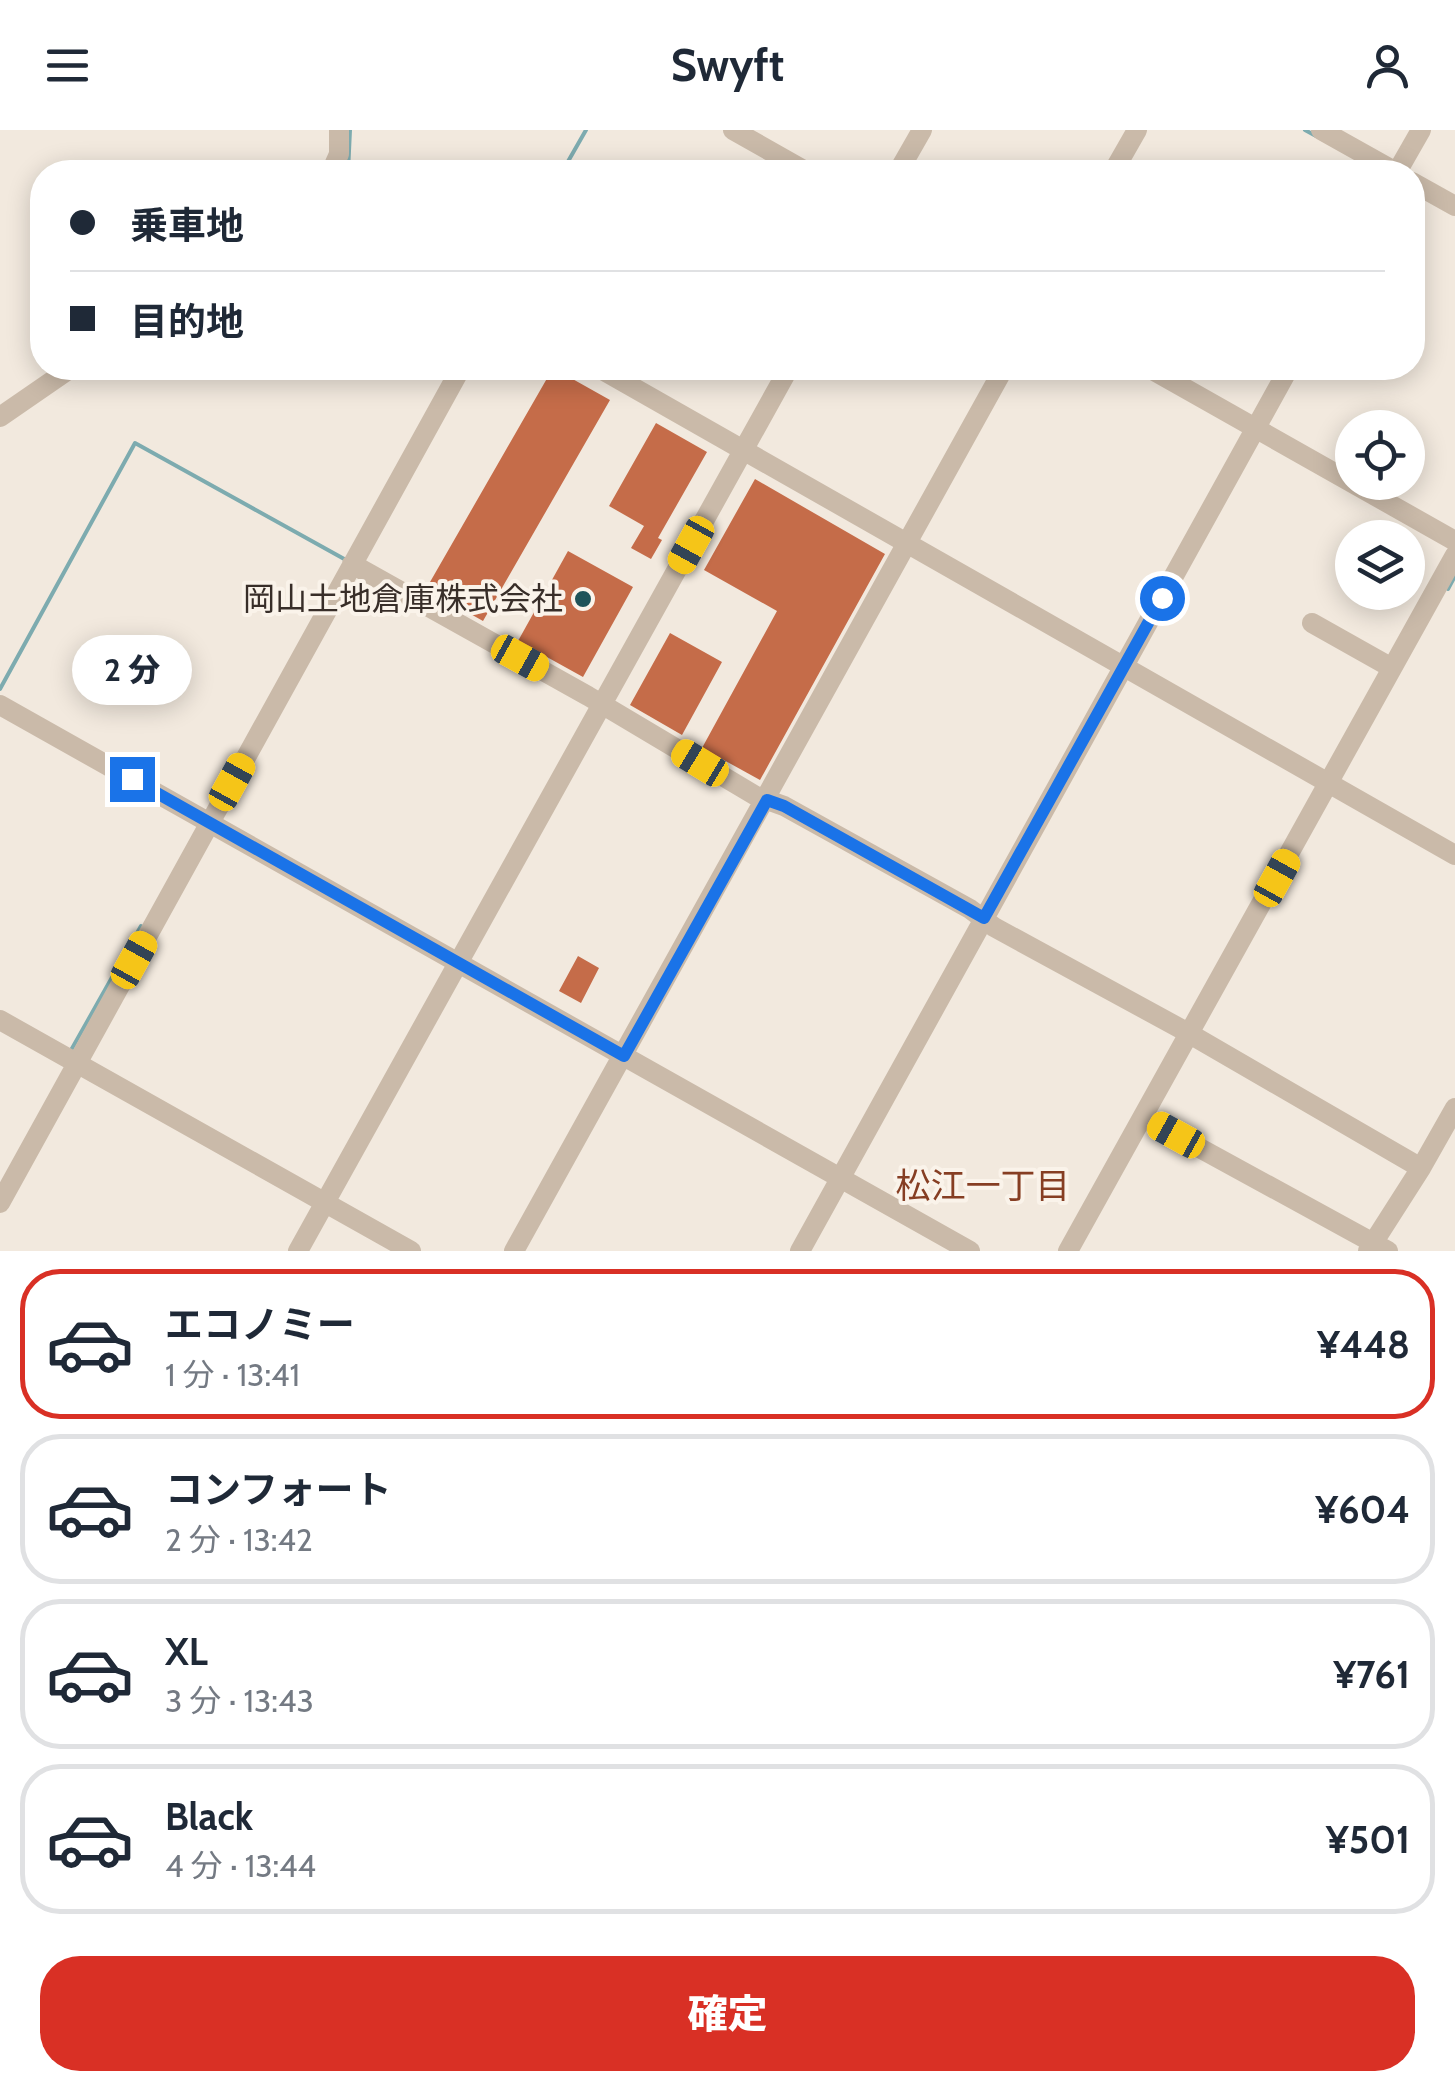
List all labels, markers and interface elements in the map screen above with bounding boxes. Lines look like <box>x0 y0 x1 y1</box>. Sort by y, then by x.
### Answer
icon: menu <box>40 38 95 93</box>
text: Swyft <box>671 38 784 92</box>
icon: person <box>1360 38 1415 93</box>
text: 乗車地 <box>130 202 244 249</box>
text: 目的地 <box>130 298 244 345</box>
map controls <box>1335 410 1425 610</box>
button: locate <box>1335 410 1425 500</box>
car <box>663 511 719 579</box>
button: layers <box>1335 520 1425 610</box>
route start <box>1140 576 1185 621</box>
place label: 岡山土地倉庫株式会社 <box>243 579 563 618</box>
marker: 岡山土地倉庫株式会社 <box>572 588 594 610</box>
car <box>486 630 554 686</box>
callout: 2 分 <box>72 634 192 704</box>
text: 2 分 <box>104 650 160 689</box>
car <box>667 735 733 791</box>
car <box>204 748 260 816</box>
route end <box>110 757 155 802</box>
car <box>1249 844 1305 912</box>
car <box>106 926 162 994</box>
car <box>1142 1107 1210 1163</box>
district label: 松江一丁目 <box>895 1164 1071 1207</box>
icon: car <box>45 1299 135 1389</box>
text: エコノミー <box>165 1301 355 1348</box>
text: ¥448 <box>1317 1321 1410 1368</box>
text: 1 分 · 13:41 <box>165 1355 300 1394</box>
icon: car <box>45 1464 135 1554</box>
text: コンフォート <box>165 1466 392 1513</box>
text: ¥604 <box>1315 1486 1410 1533</box>
text: 2 分 · 13:42 <box>165 1520 313 1559</box>
text: XL <box>165 1628 208 1675</box>
icon: car <box>45 1629 135 1719</box>
text: ¥761 <box>1333 1651 1410 1698</box>
text: 3 分 · 13:43 <box>165 1681 314 1720</box>
text: Black <box>165 1793 253 1840</box>
icon: car <box>45 1794 135 1884</box>
text: ¥501 <box>1326 1816 1410 1863</box>
text: 4 分 · 13:44 <box>165 1846 316 1885</box>
button: 確定 <box>40 1956 1415 2071</box>

